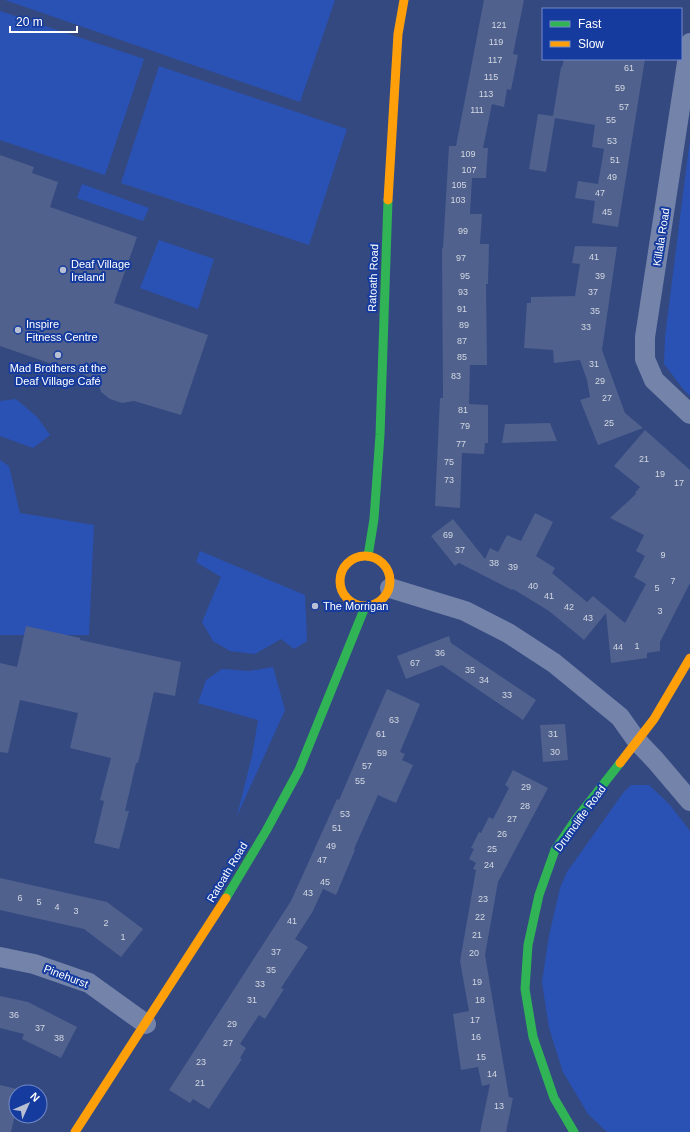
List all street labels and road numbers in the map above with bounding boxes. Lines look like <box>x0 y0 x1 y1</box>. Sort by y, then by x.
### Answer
street label: Killala Road <box>650 207 672 267</box>
street label: Ratoath Road <box>366 244 380 312</box>
street label: Drumcliffe Road <box>552 783 608 853</box>
street label: Ratoath Road <box>204 840 250 904</box>
street label: Pinehurst <box>42 962 90 990</box>

